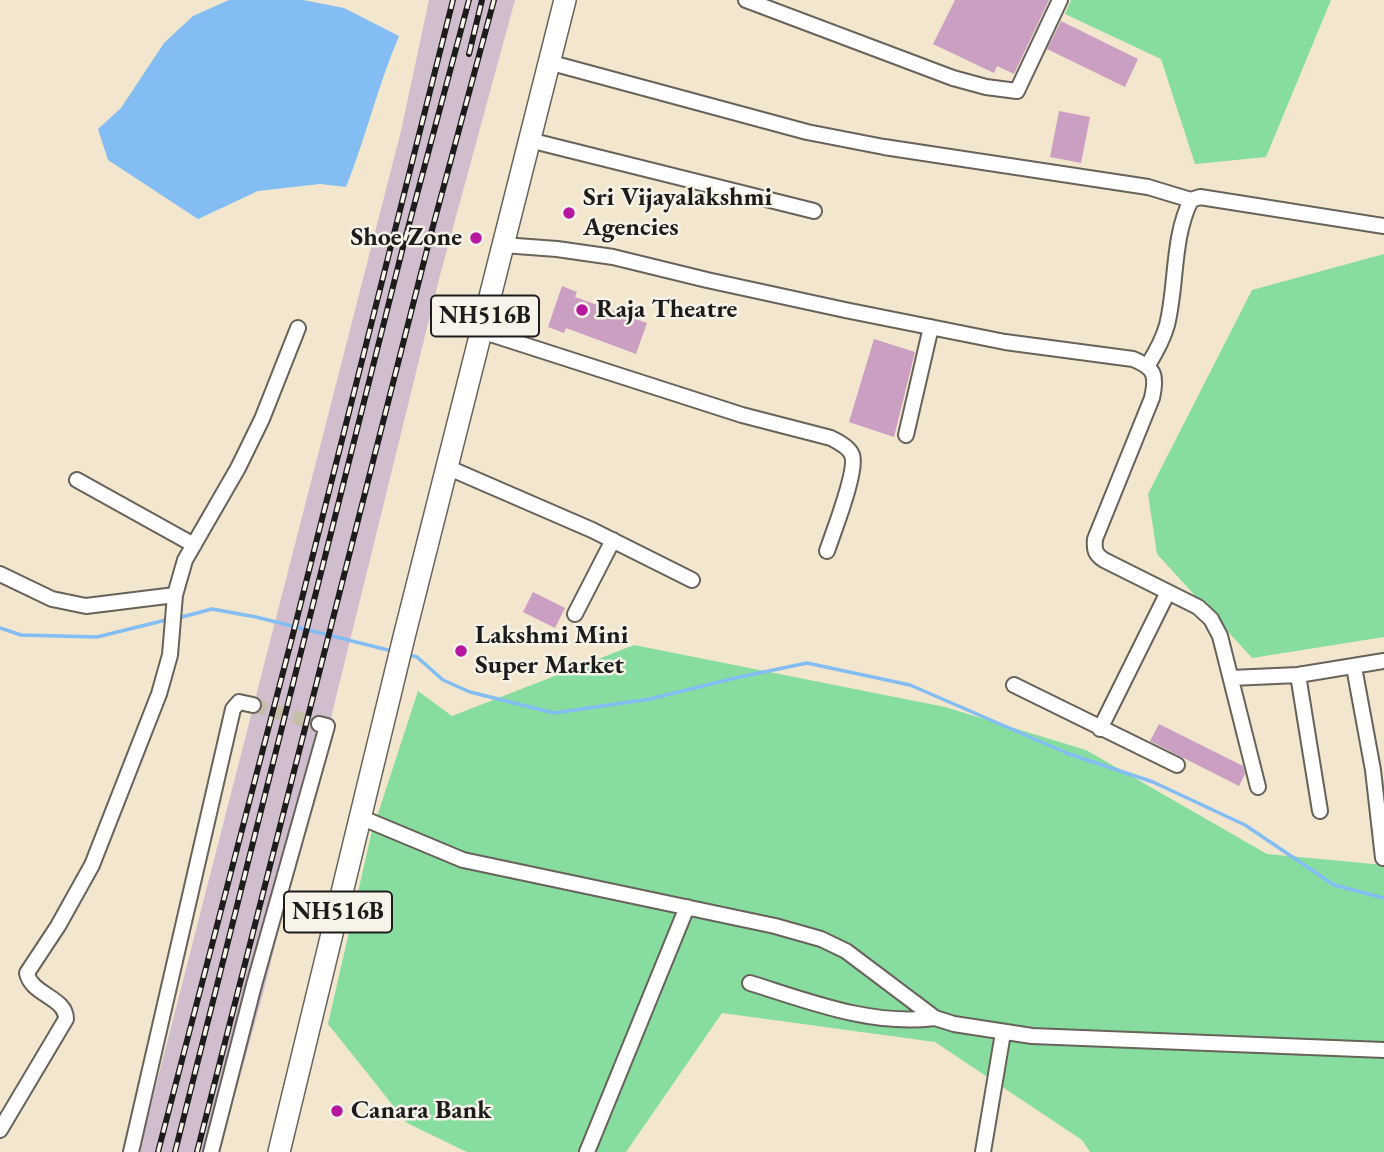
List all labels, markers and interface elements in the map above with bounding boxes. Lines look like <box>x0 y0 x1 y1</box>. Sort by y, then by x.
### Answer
place label: Sri Vijayalakshmi Agencies <box>583 182 772 244</box>
marker: Sri Vijayalakshmi Agencies <box>561 205 577 221</box>
place label: Shoe Zone <box>350 222 462 254</box>
marker: Shoe Zone <box>468 230 484 246</box>
place label: Raja Theatre <box>596 294 737 326</box>
road number: NH516B <box>431 296 539 337</box>
marker: Raja Theatre <box>574 302 590 318</box>
place label: Lakshmi Mini Super Market <box>475 620 628 682</box>
marker: Lakshmi Mini Super Market <box>453 643 469 659</box>
road number: NH516B <box>284 891 392 932</box>
place label: Canara Bank <box>351 1095 491 1127</box>
marker: Canara Bank <box>329 1103 345 1119</box>

